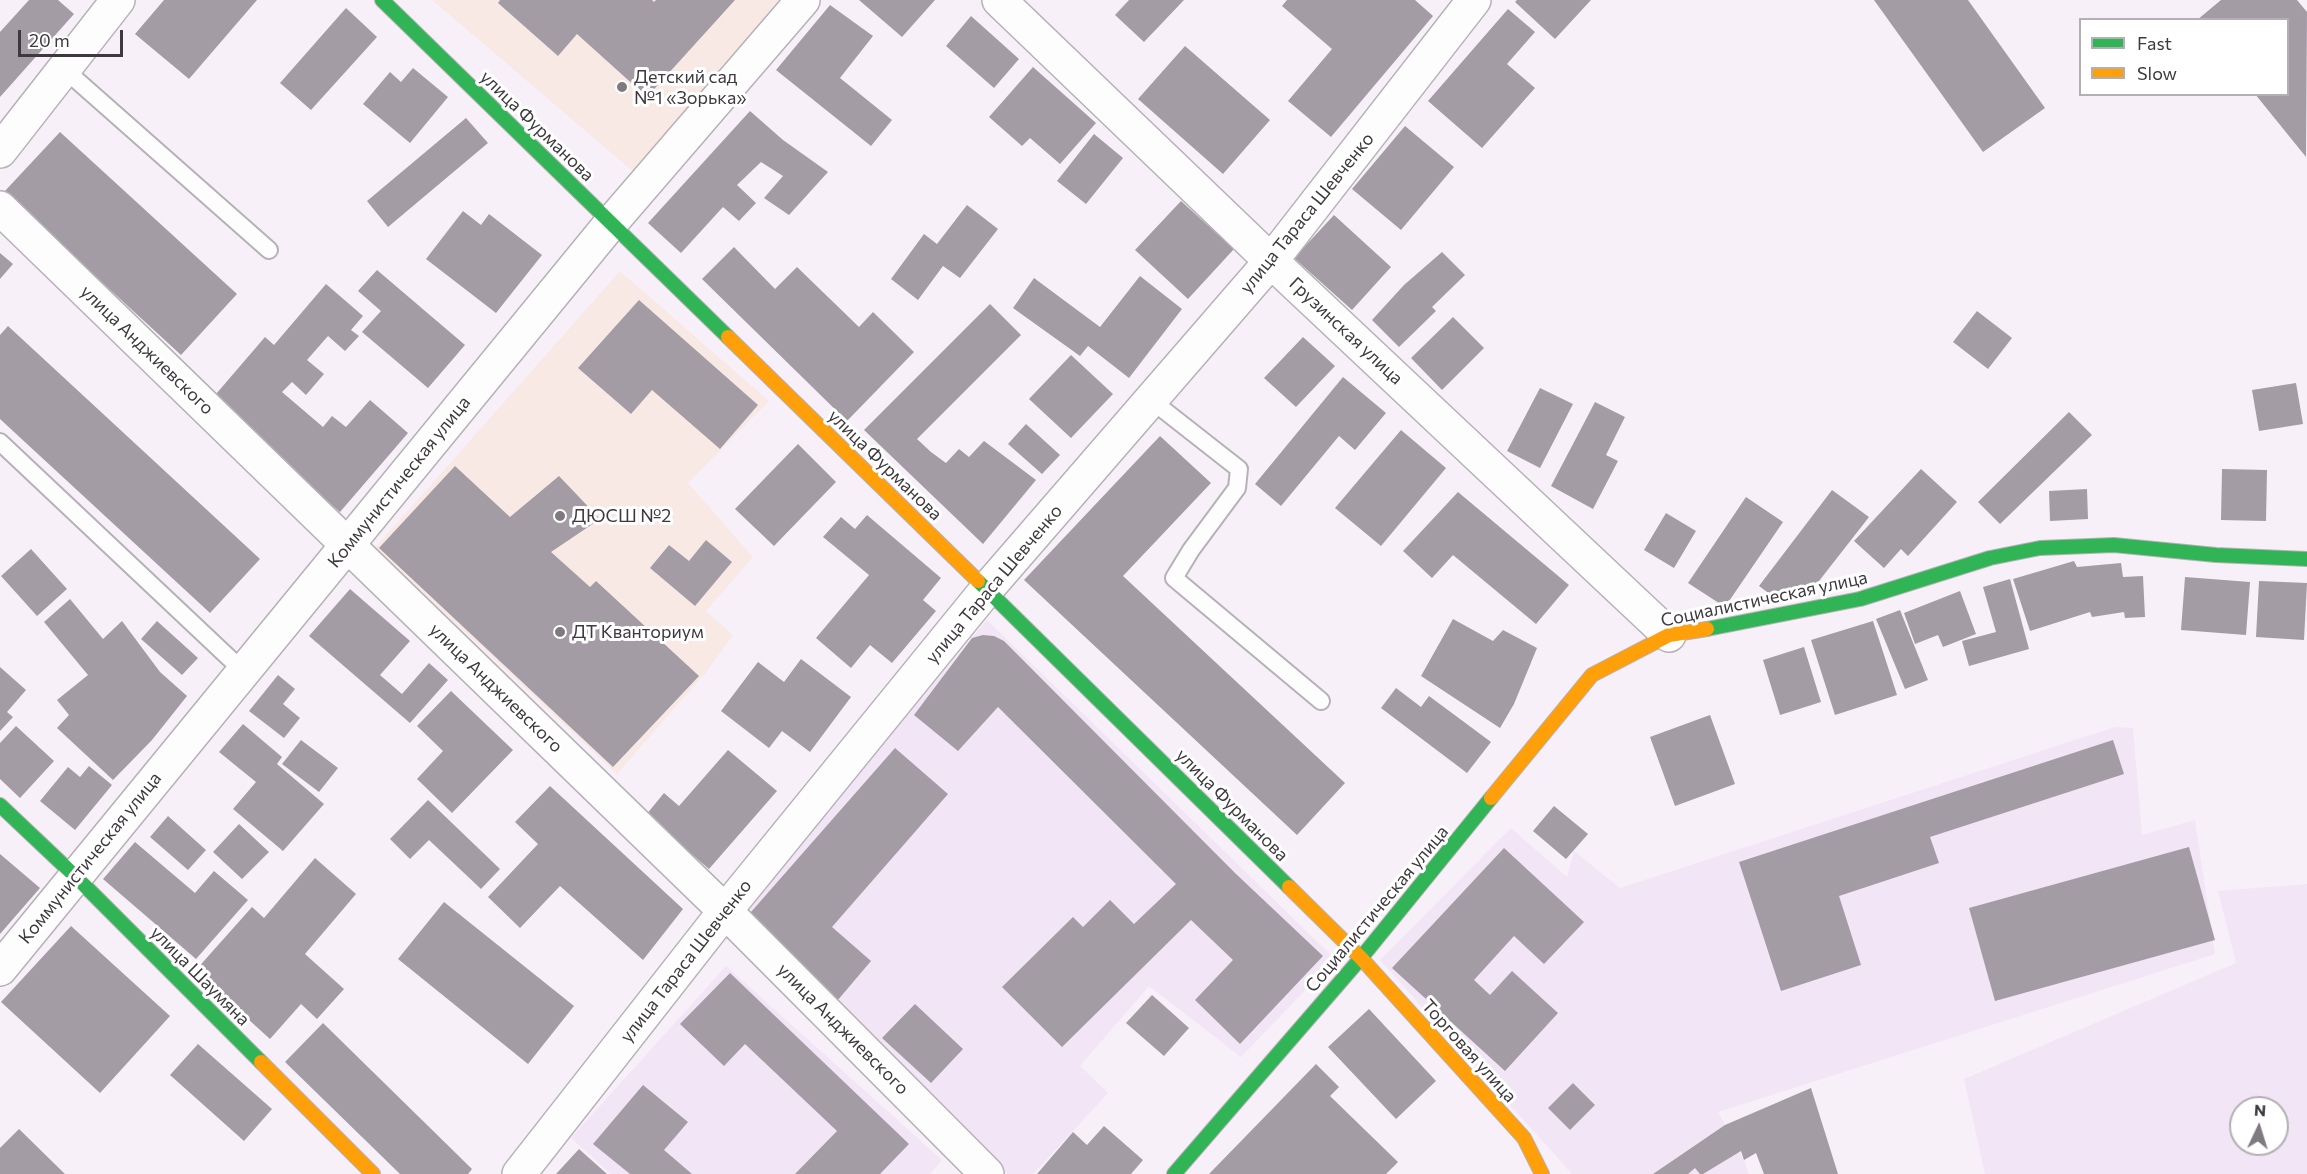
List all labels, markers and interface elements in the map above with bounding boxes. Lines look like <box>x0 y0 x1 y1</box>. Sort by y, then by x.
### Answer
scale bar <box>21 18 126 56</box>
legend <box>2079 18 2289 96</box>
text: 20 m <box>29 29 70 51</box>
text: Fast <box>2137 32 2172 54</box>
text: Slow <box>2137 62 2177 84</box>
street label: улица Фурманова <box>476 66 598 186</box>
place label: Детский сад №1 «Зорька» <box>634 66 746 109</box>
marker: Детский сад №1 «Зорька» <box>615 80 629 94</box>
street label: улица Тараса Шевченко <box>1235 128 1379 298</box>
street label: Грузинская улица <box>1285 273 1407 389</box>
street label: улица Анджиевского <box>76 281 218 419</box>
street label: Коммунистическая улица <box>323 392 475 572</box>
street label: улица Фурманова <box>824 405 946 525</box>
street label: улица Тараса Шевченко <box>921 500 1067 668</box>
place label: ДЮСШ №2 <box>572 505 671 527</box>
marker: ДЮСШ №2 <box>553 509 567 523</box>
street label: Социалистическая улица <box>1659 567 1869 631</box>
street label: улица Анджиевского <box>425 619 567 757</box>
place label: ДТ Кванториум <box>572 621 704 643</box>
marker: ДТ Кванториум <box>553 625 567 639</box>
street label: улица Фурманова <box>1171 744 1293 866</box>
street label: Коммунистическая улица <box>14 768 166 948</box>
street label: Социалистическая улица <box>1301 821 1453 997</box>
street label: улица Тараса Шевченко <box>616 875 756 1047</box>
street label: улица Шаумяна <box>146 922 254 1030</box>
street label: улица Анджиевского <box>773 959 913 1099</box>
street label: Торговая улица <box>1417 995 1521 1107</box>
north arrow <box>2229 1096 2289 1156</box>
text: N <box>2254 1100 2267 1119</box>

